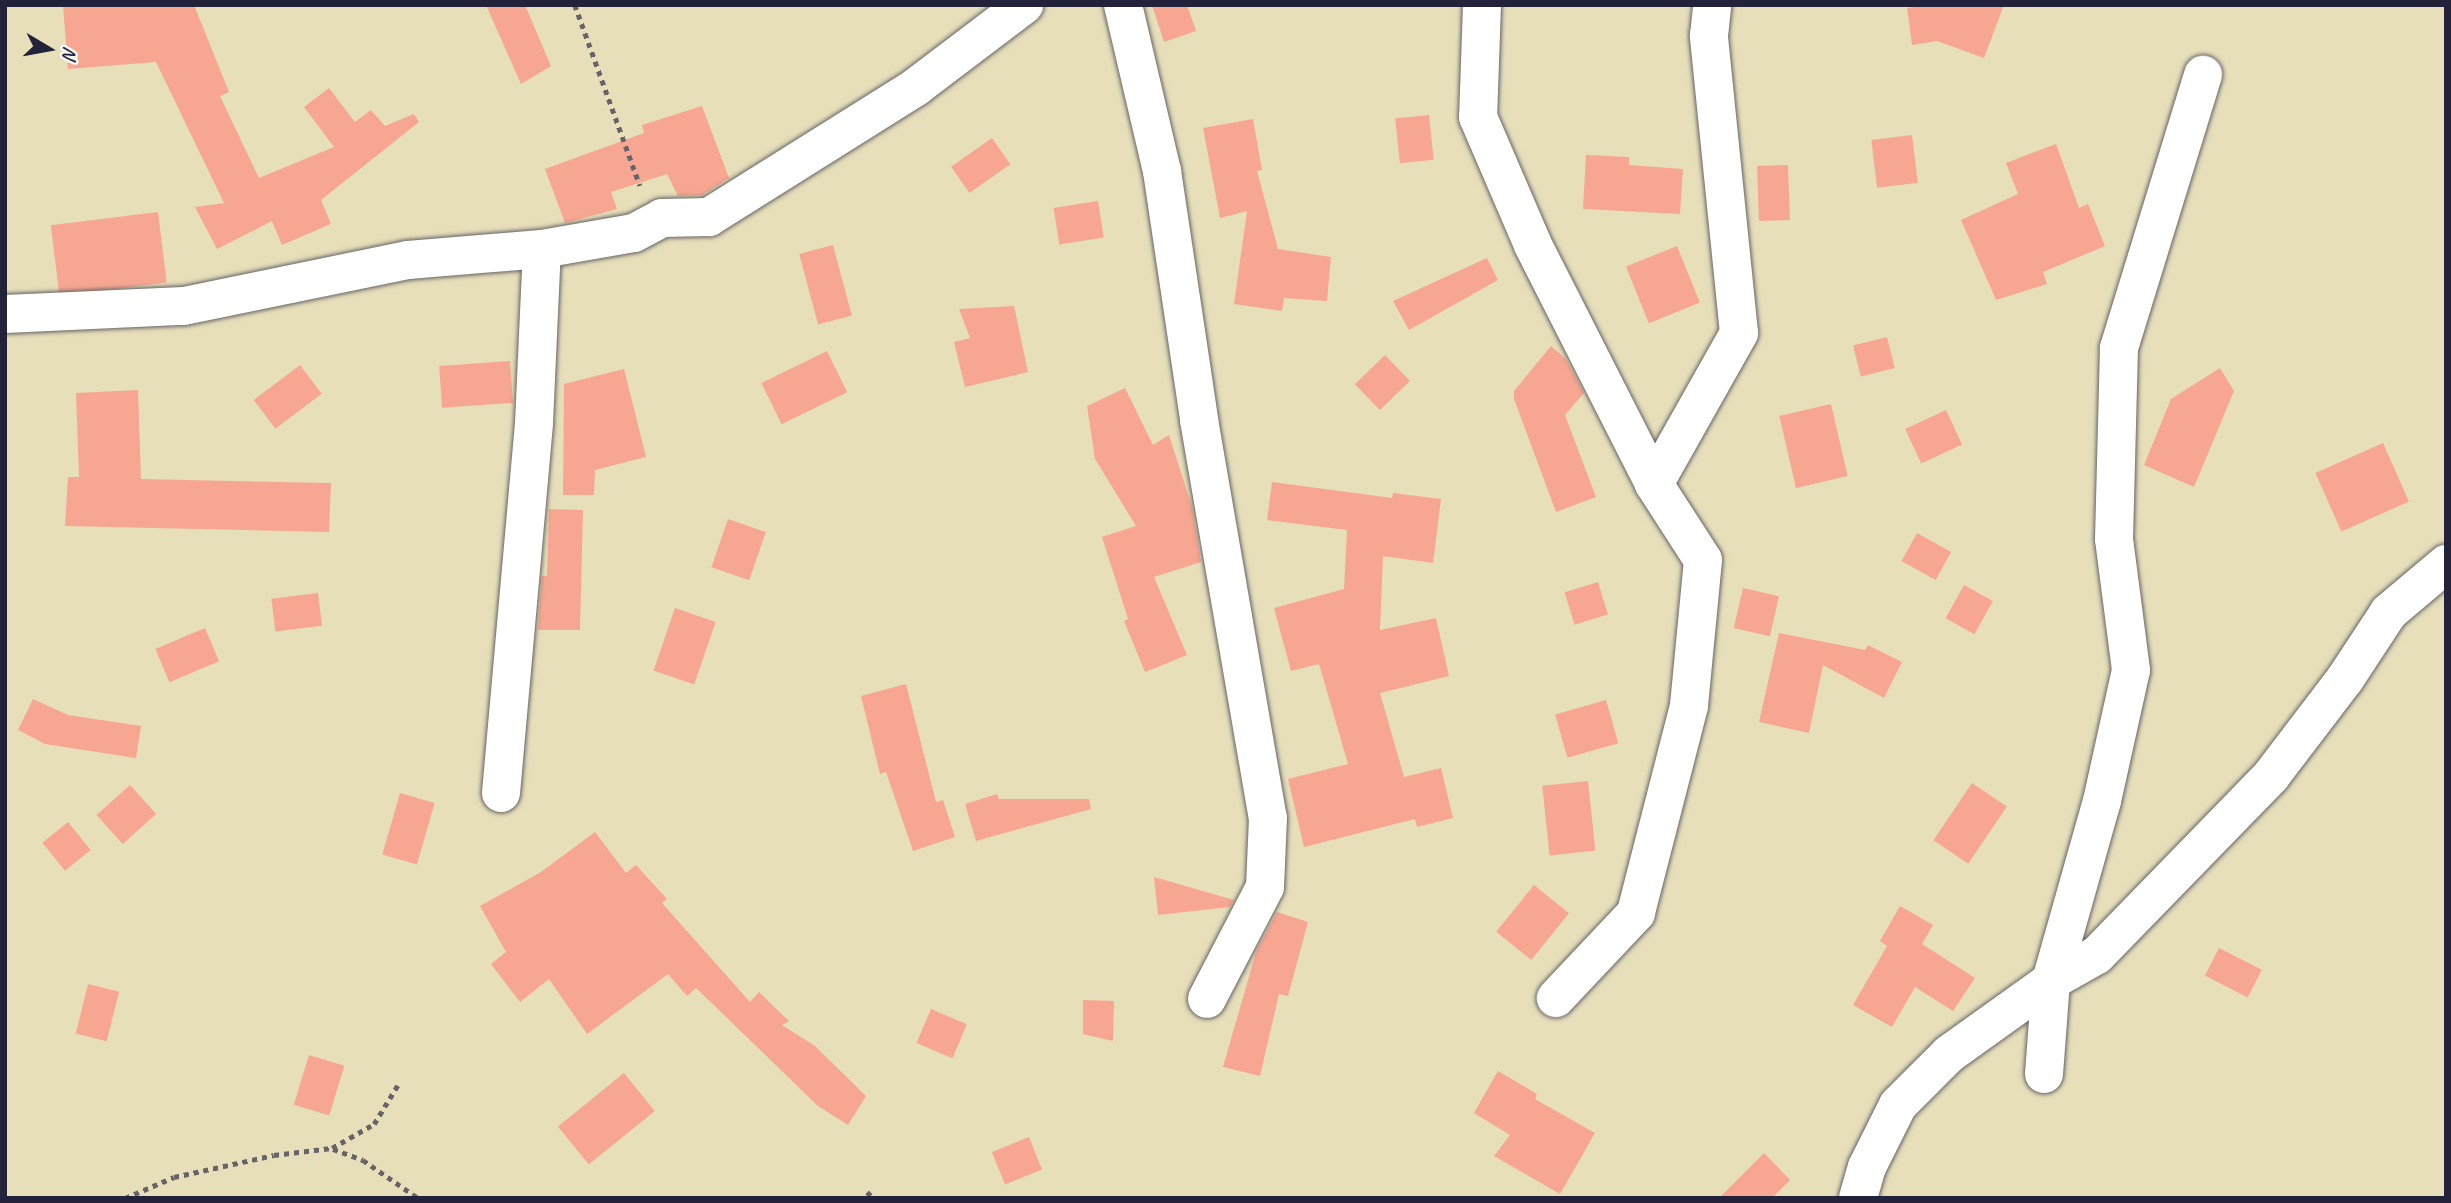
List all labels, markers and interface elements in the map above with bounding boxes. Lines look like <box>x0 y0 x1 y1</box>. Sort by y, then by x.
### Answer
north arrow <box>14 14 84 84</box>
text: N <box>57 45 83 61</box>

